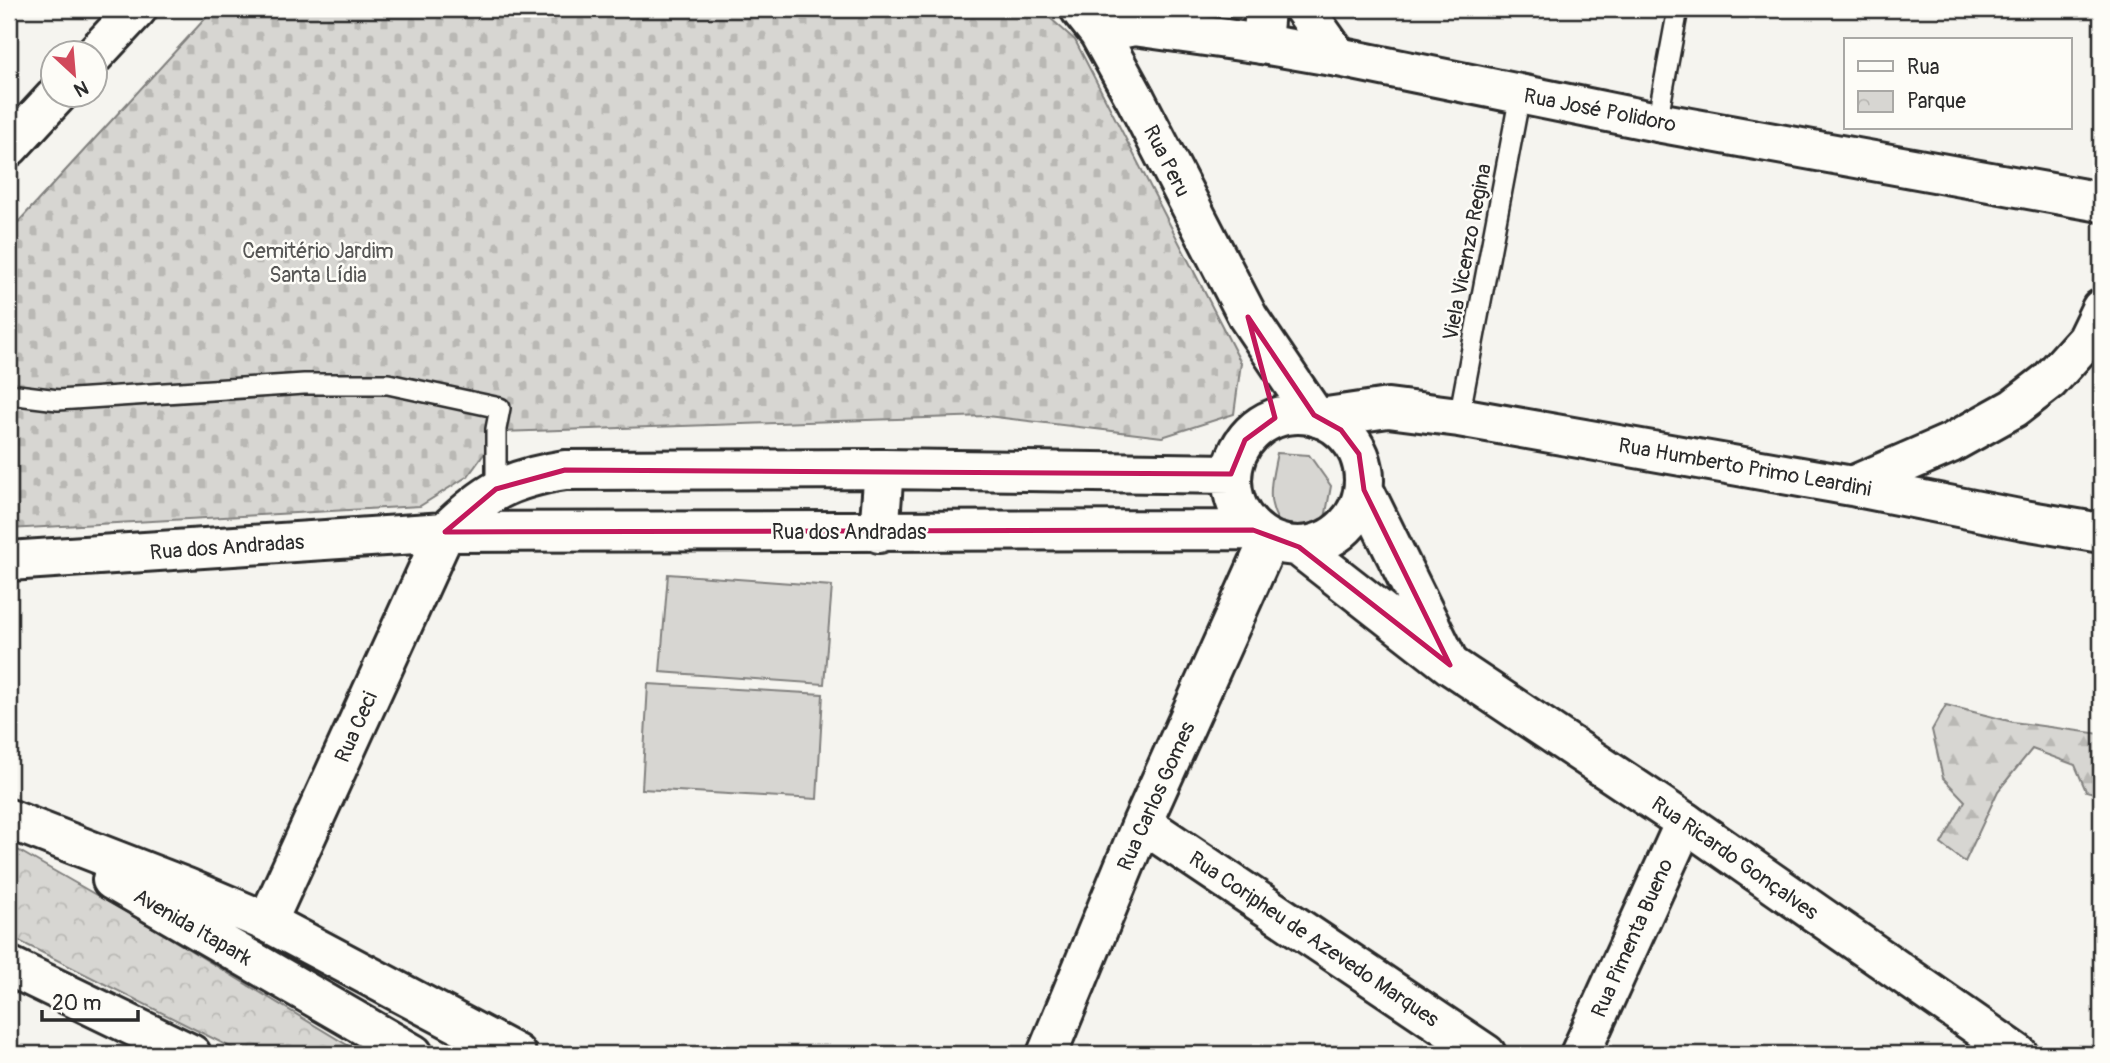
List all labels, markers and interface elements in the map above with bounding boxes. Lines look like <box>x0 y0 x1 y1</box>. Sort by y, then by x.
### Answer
north arrow <box>38 38 108 108</box>
legend <box>1844 38 2072 130</box>
text: Rua <box>1907 54 1940 81</box>
text: N <box>70 75 92 102</box>
street label: Rua José Polidoro <box>1521 82 1678 138</box>
text: Parque <box>1907 88 1966 115</box>
street label: Rua Peru <box>1137 121 1196 202</box>
street label: Viela Vicenzo Regina <box>1437 161 1498 343</box>
park label: Cemitério Jardim Santa Lídia <box>242 238 394 289</box>
street label: Rua Humberto Primo Leardini <box>1616 432 1874 503</box>
street label: Rua dos Andradas <box>772 519 927 546</box>
street label: Rua dos Andradas <box>149 529 306 566</box>
street label: Rua Ceci <box>329 687 384 767</box>
street label: Rua Carlos Gomes <box>1111 717 1202 875</box>
street label: Rua Ricardo Gonçalves <box>1646 791 1824 927</box>
street label: Rua Coripheu de Azevedo Marques <box>1184 845 1444 1034</box>
street label: Rua Pimenta Bueno <box>1585 855 1680 1022</box>
street label: Avenida Itapark <box>129 883 257 972</box>
scale bar <box>42 979 138 1023</box>
text: 20 m <box>52 990 101 1017</box>

